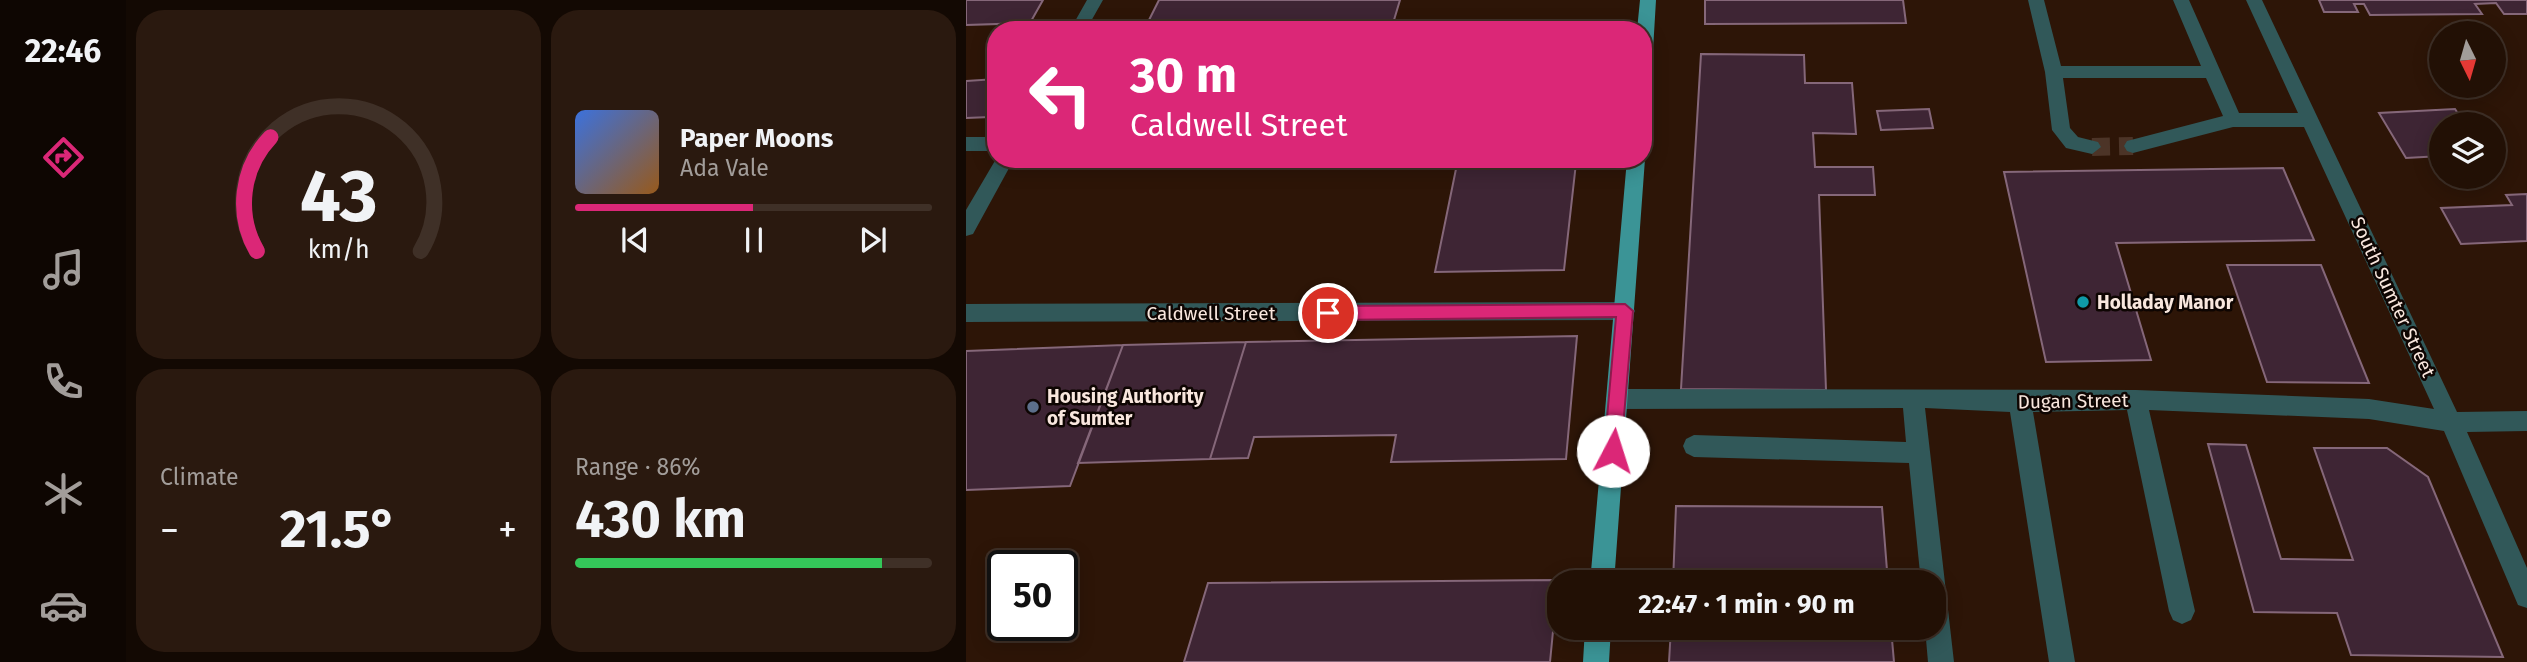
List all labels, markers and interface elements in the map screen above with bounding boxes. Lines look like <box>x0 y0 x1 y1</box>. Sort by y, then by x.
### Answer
north arrow <box>2429 21 2506 98</box>
map controls <box>2429 21 2506 189</box>
text: 22:46 <box>25 32 101 70</box>
text: 30 m <box>1130 46 1237 105</box>
icon: left <box>1015 49 1106 140</box>
text: Caldwell Street <box>1130 106 1347 144</box>
button: layers <box>2429 112 2506 189</box>
text: Paper Moons <box>680 123 833 154</box>
icon: directions <box>39 133 88 182</box>
text: 43 <box>300 153 377 240</box>
text: Ada Vale <box>680 154 769 182</box>
street label: South Sumter Street <box>2346 213 2440 381</box>
icon: previous <box>616 221 654 259</box>
icon: pause <box>735 221 773 259</box>
icon: next <box>854 221 892 259</box>
text: km/h <box>308 235 369 265</box>
icon: music <box>39 245 88 294</box>
pin <box>1298 283 1358 343</box>
place label: Holladay Manor <box>2097 291 2234 314</box>
icon: arrive <box>1309 294 1347 332</box>
marker: Holladay Manor <box>2075 294 2091 310</box>
street label: Caldwell Street <box>1146 302 1276 325</box>
icon: phone <box>39 357 88 406</box>
place label: Housing Authority of Sumter <box>1047 385 1204 430</box>
street label: Dugan Street <box>2017 389 2129 413</box>
marker: Housing Authority of Sumter <box>1025 399 1041 415</box>
position arrow <box>1576 414 1650 488</box>
text: Range · 86% <box>575 453 700 481</box>
text: Climate <box>160 463 239 491</box>
icon: climate <box>39 469 88 518</box>
text: 430 km <box>575 488 746 551</box>
text: 21.5° <box>280 498 397 561</box>
text: − <box>160 507 179 553</box>
text: + <box>498 507 517 553</box>
speed limit sign: 50 <box>987 550 1078 641</box>
icon: car <box>39 581 88 630</box>
text: 22:47 · 1 min · 90 m <box>1638 589 1855 620</box>

